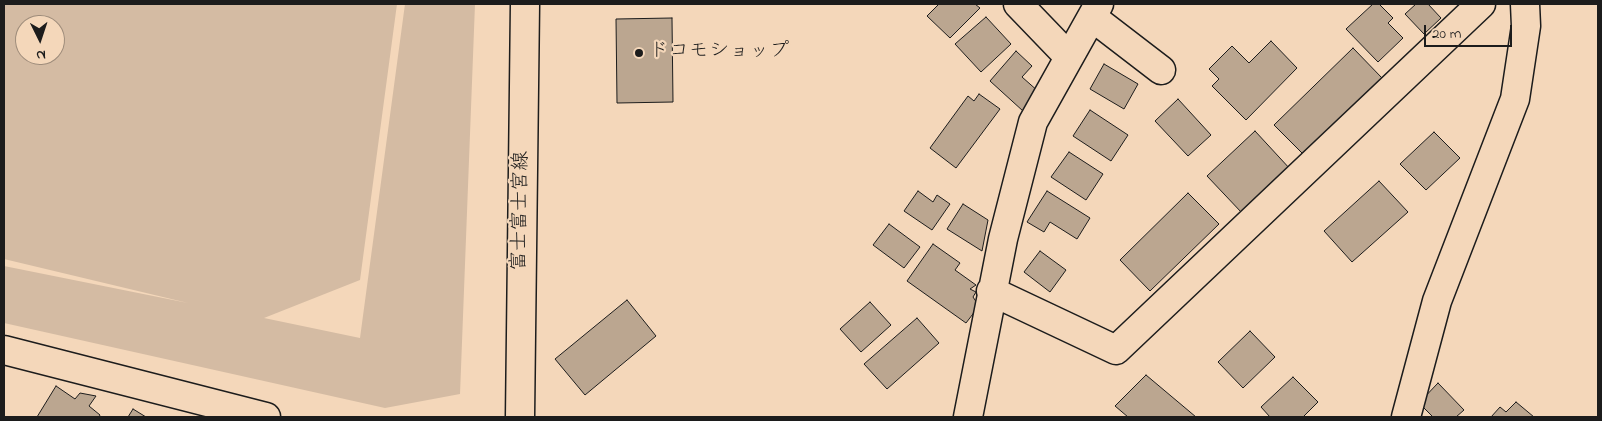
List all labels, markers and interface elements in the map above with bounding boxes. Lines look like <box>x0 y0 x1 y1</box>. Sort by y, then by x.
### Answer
north arrow <box>15 15 65 65</box>
scale bar <box>1427 15 1514 47</box>
text: 20 m <box>1432 23 1461 45</box>
place label: ドコモショップ <box>649 41 789 65</box>
text: N <box>36 44 46 65</box>
marker: ドコモショップ <box>633 47 645 59</box>
street label: 富士富士宮線 <box>509 151 535 271</box>

